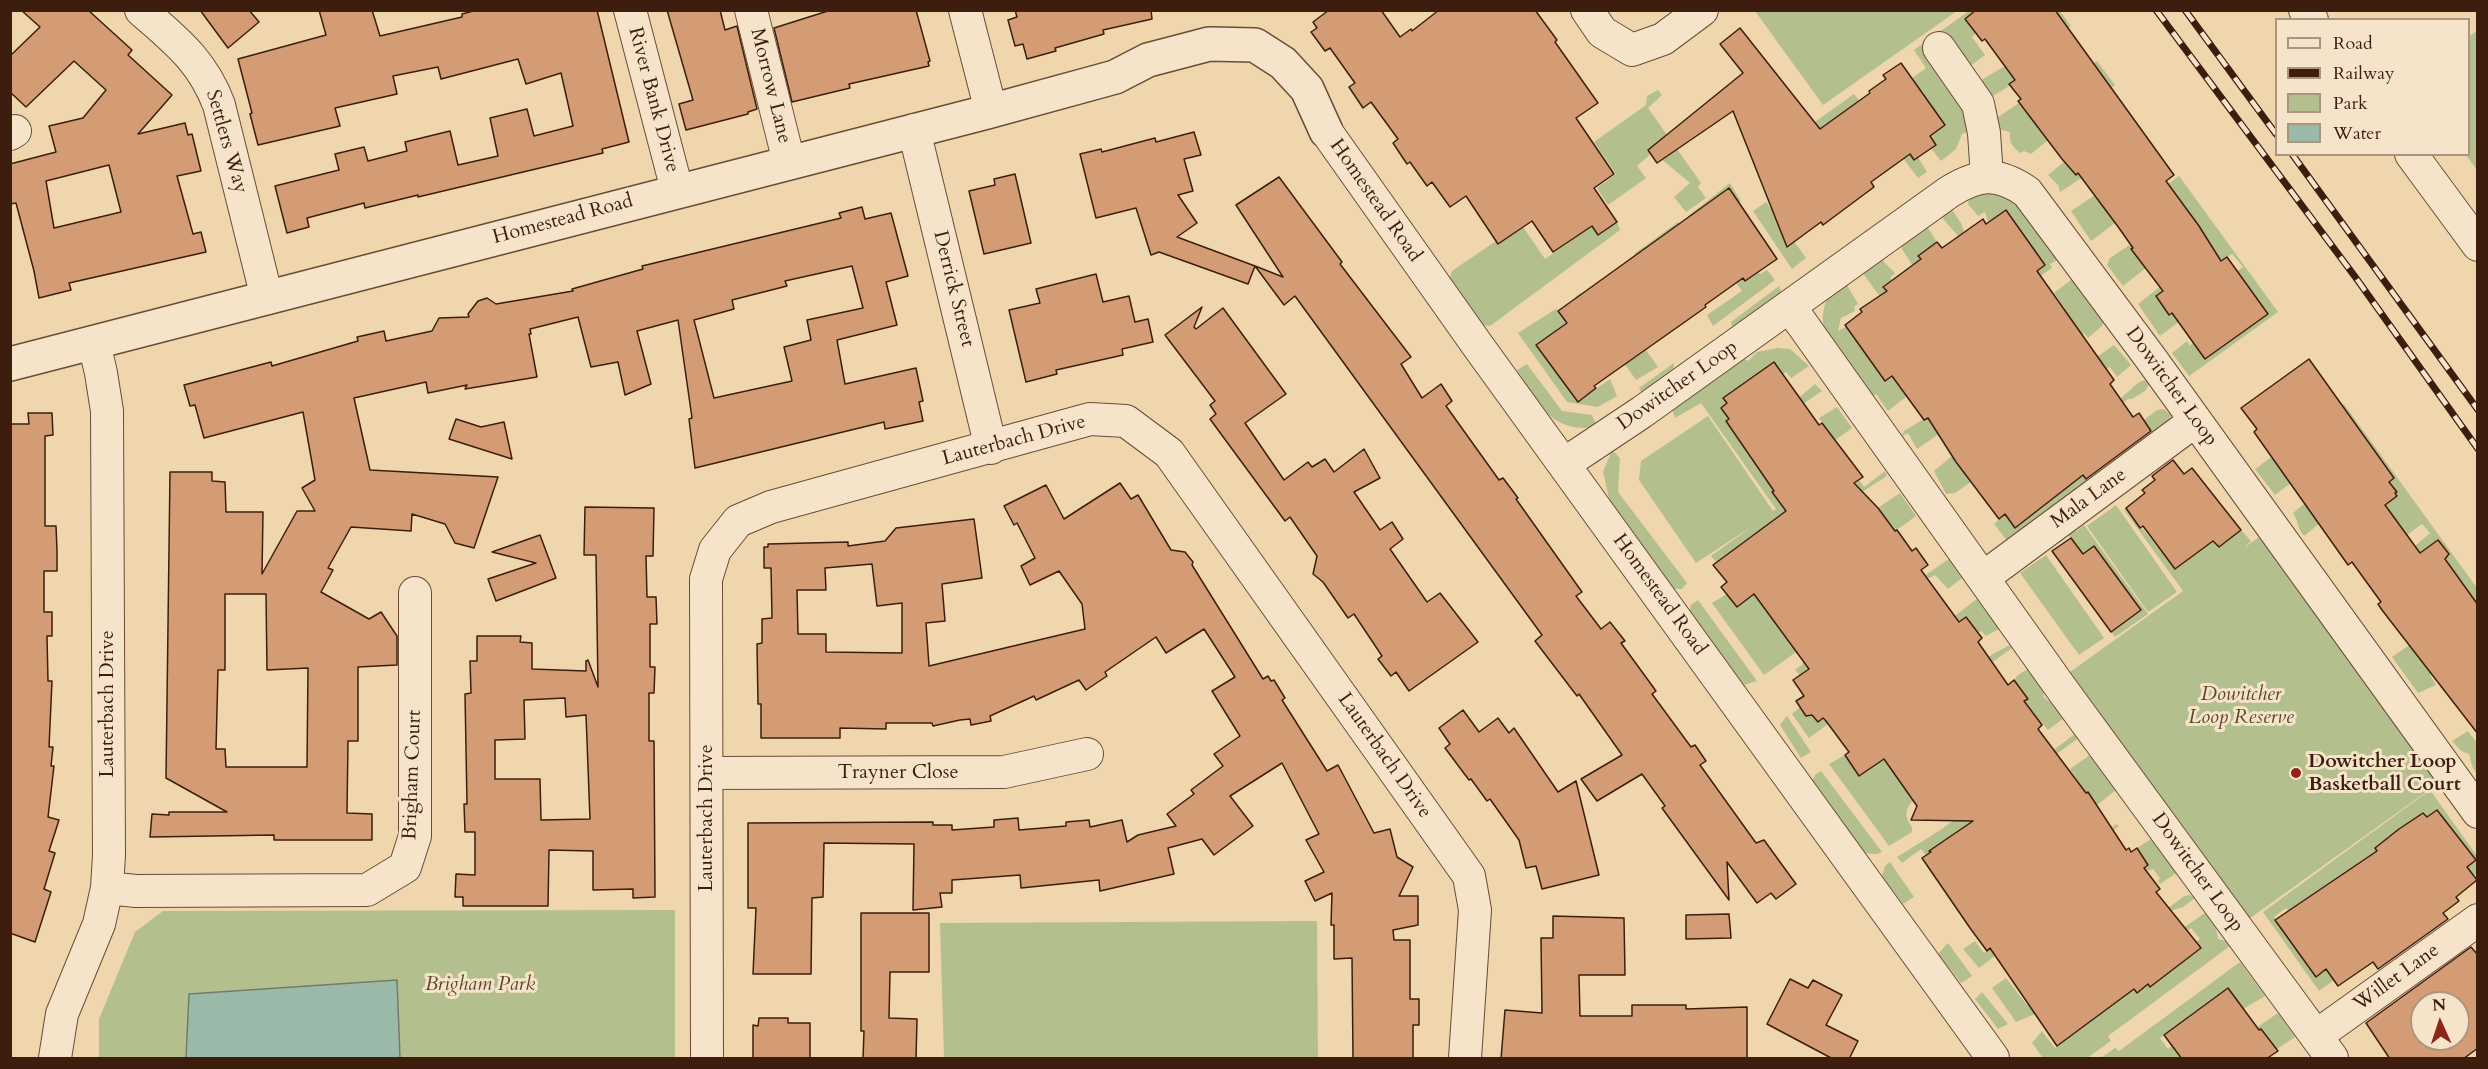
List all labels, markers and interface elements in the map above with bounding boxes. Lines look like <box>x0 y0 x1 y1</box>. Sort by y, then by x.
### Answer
legend <box>2275 18 2470 156</box>
street label: River Bank Drive <box>622 25 684 175</box>
street label: Morrow Lane <box>744 26 796 146</box>
text: Road <box>2333 31 2373 56</box>
text: Railway <box>2333 61 2395 86</box>
street label: Settlers Way <box>200 87 252 197</box>
text: Park <box>2333 91 2368 116</box>
text: Water <box>2333 121 2381 146</box>
street label: Homestead Road <box>1324 135 1426 267</box>
street label: Homestead Road <box>490 190 636 250</box>
street label: Derrick Street <box>927 228 979 350</box>
street label: Dowitcher Loop <box>2120 323 2222 451</box>
street label: Dowitcher Loop <box>1613 336 1743 436</box>
street label: Lauterbach Drive <box>940 410 1088 472</box>
street label: Mala Lane <box>2046 463 2132 535</box>
street label: Homestead Road <box>1607 530 1711 660</box>
street label: Lauterbach Drive <box>96 630 120 778</box>
park label: Dowitcher Loop Reserve <box>2188 683 2294 730</box>
street label: Lauterbach Drive <box>1332 689 1436 823</box>
street label: Brigham Court <box>399 709 427 841</box>
street label: Lauterbach Drive <box>695 744 719 892</box>
place label: Dowitcher Loop Basketball Court <box>2308 750 2461 797</box>
street label: Trayner Close <box>837 761 959 785</box>
marker: Dowitcher Loop Basketball Court <box>2289 766 2303 780</box>
street label: Dowitcher Loop <box>2146 809 2248 937</box>
street label: Willet Lane <box>2350 939 2444 1017</box>
park label: Brigham Park <box>425 973 535 997</box>
north arrow <box>2410 991 2470 1051</box>
text: N <box>2432 994 2447 1016</box>

